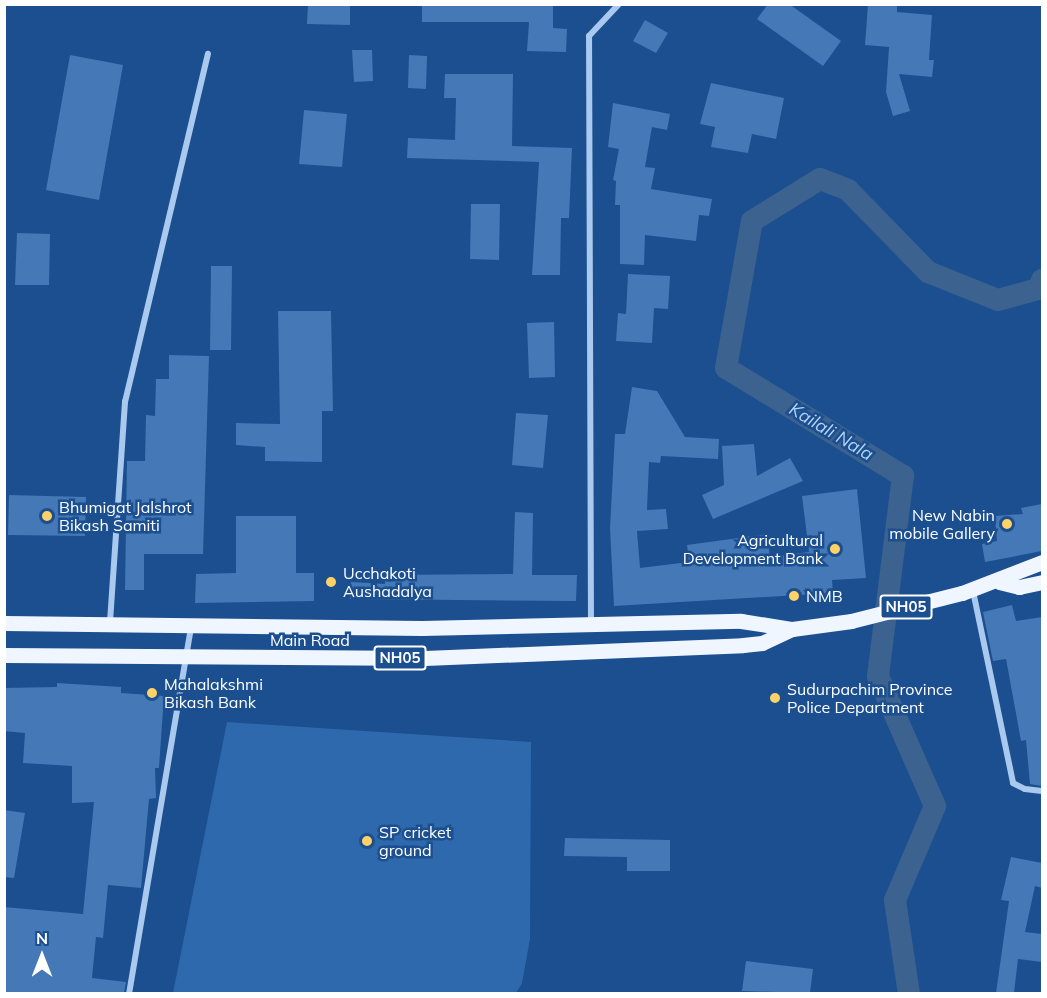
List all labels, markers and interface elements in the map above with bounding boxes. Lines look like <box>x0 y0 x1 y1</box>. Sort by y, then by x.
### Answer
water label: Kailali Nala <box>785 398 877 466</box>
place label: Bhumigat Jalshrot Bikash Samiti <box>59 497 192 535</box>
place label: New Nabin mobile Gallery <box>889 505 995 543</box>
marker: Bhumigat Jalshrot Bikash Samiti <box>40 509 54 523</box>
marker: New Nabin mobile Gallery <box>1000 517 1014 531</box>
place label: Agricultural Development Bank <box>683 530 823 568</box>
marker: Agricultural Development Bank <box>828 542 842 556</box>
place label: Ucchakoti Aushadalya <box>343 563 432 601</box>
marker: Ucchakoti Aushadalya <box>324 575 338 589</box>
place label: NMB <box>806 586 843 606</box>
marker: NMB <box>787 589 801 603</box>
road number: NH05 <box>879 595 933 619</box>
street label: Main Road <box>270 630 350 650</box>
road number: NH05 <box>373 646 427 670</box>
place label: Mahalakshmi Bikash Bank <box>164 674 263 712</box>
place label: Sudurpachim Province Police Department <box>787 679 952 717</box>
marker: Mahalakshmi Bikash Bank <box>145 686 159 700</box>
marker: Sudurpachim Province Police Department <box>768 691 782 705</box>
place label: SP cricket ground <box>379 822 451 860</box>
marker: SP cricket ground <box>360 834 374 848</box>
north arrow <box>12 926 72 986</box>
text: N <box>36 928 48 948</box>

